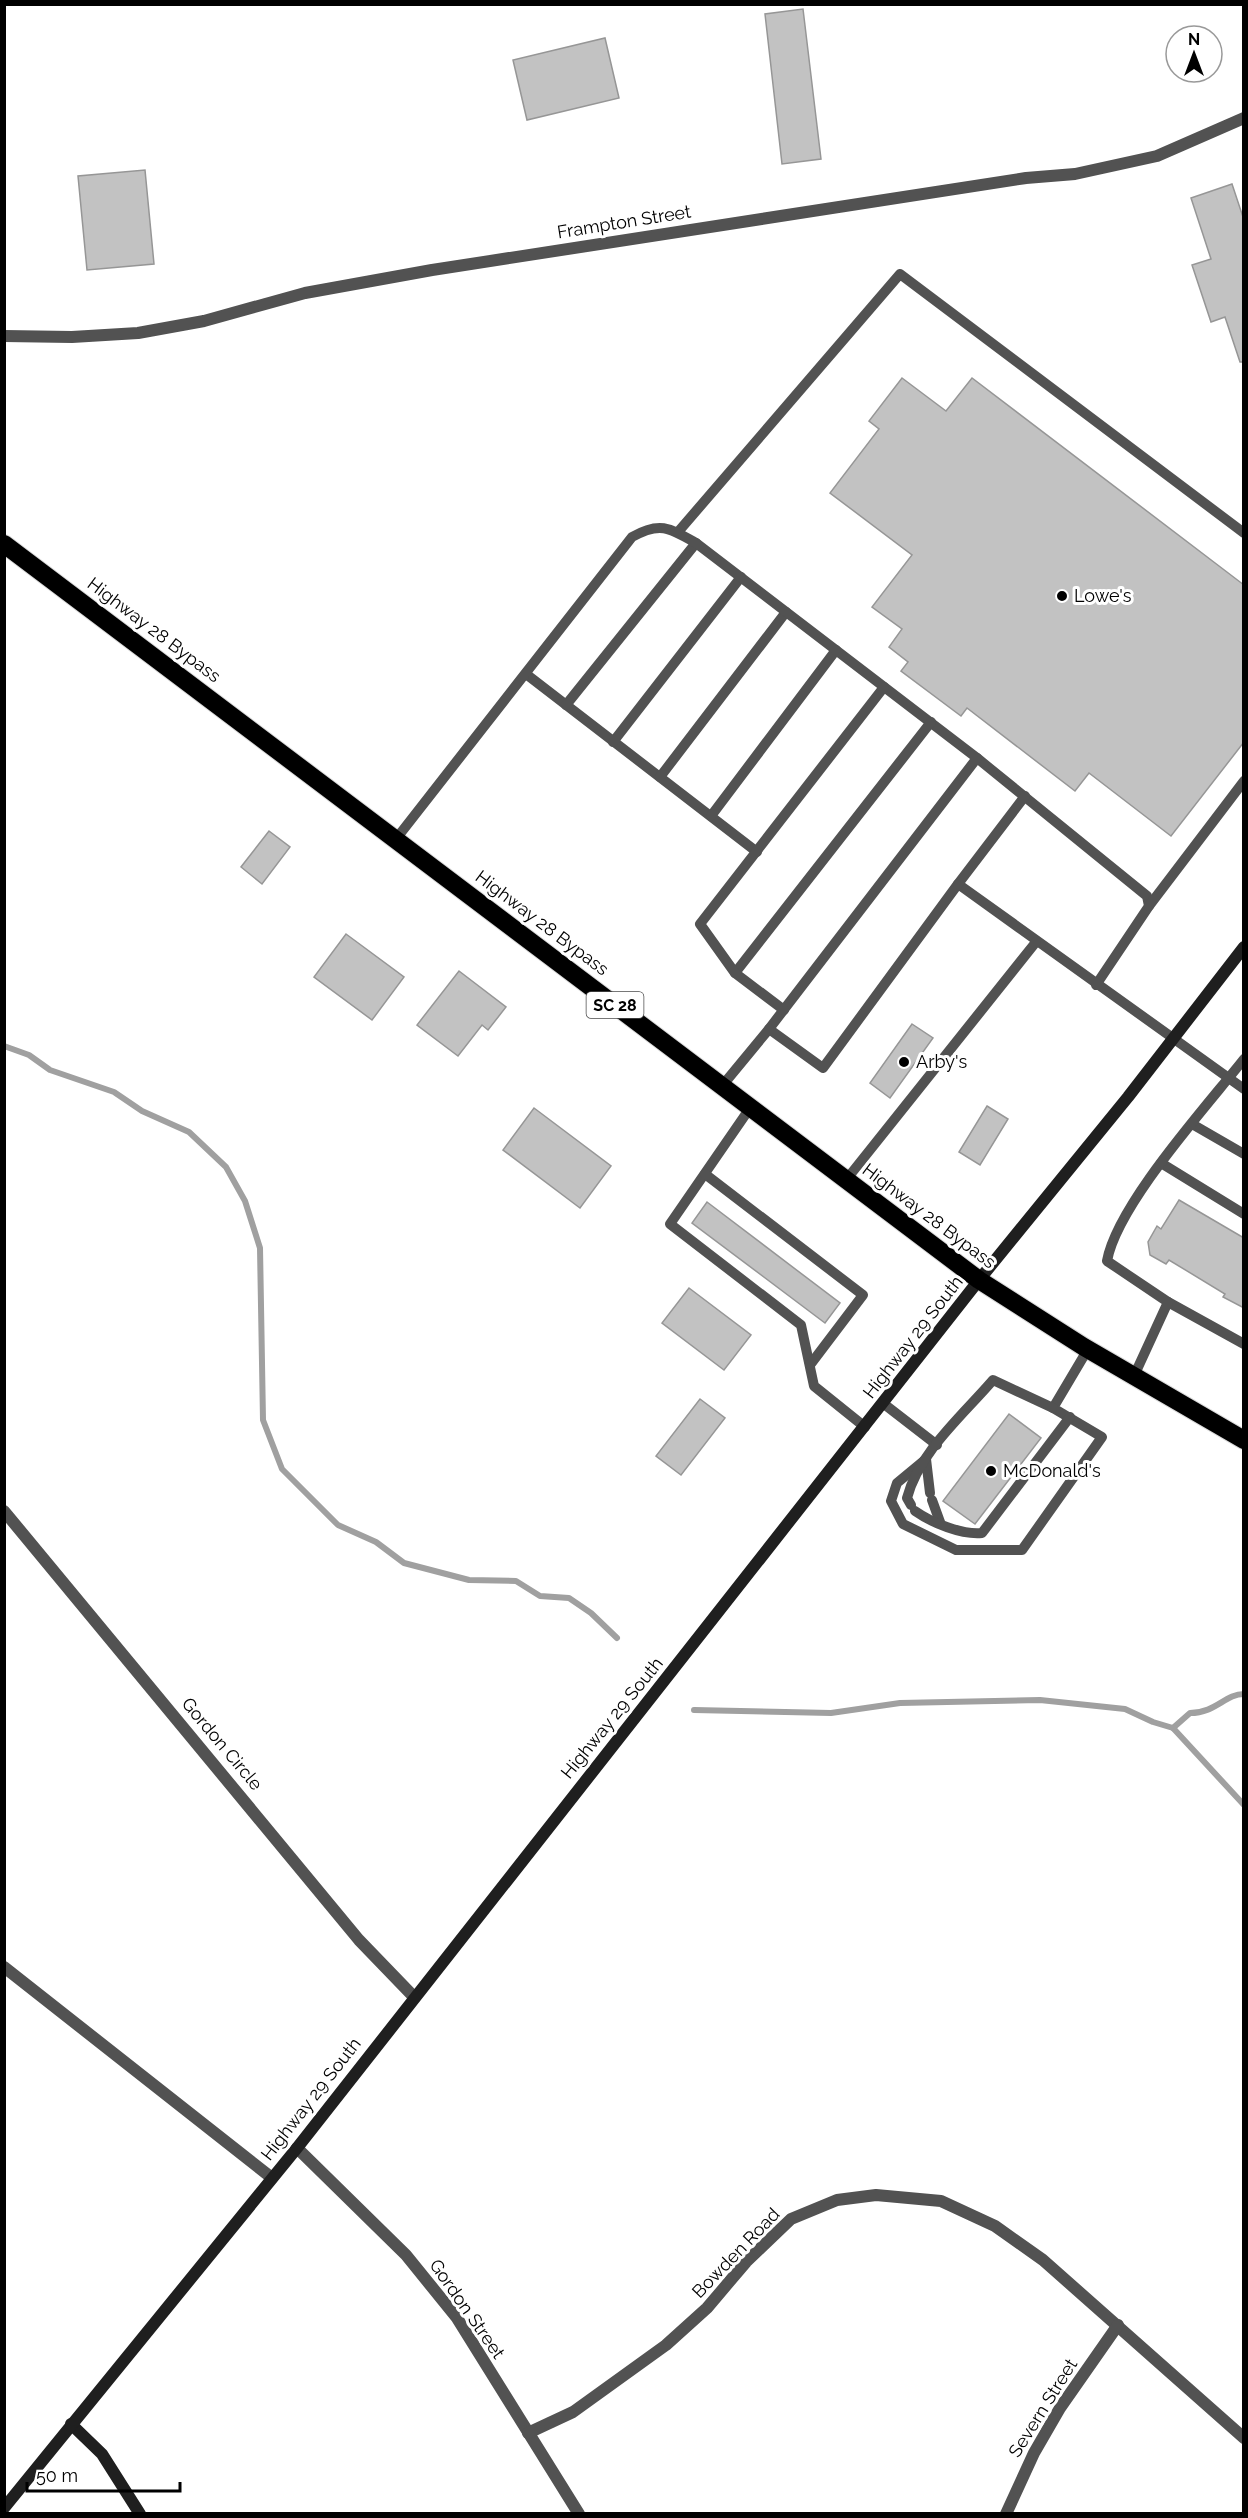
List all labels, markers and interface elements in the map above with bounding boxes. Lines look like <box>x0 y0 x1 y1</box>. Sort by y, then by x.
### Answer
north arrow <box>1164 24 1224 84</box>
text: N <box>1188 30 1200 49</box>
street label: Frampton Street <box>556 201 692 242</box>
street label: Highway 28 Bypass <box>84 573 225 687</box>
place label: Lowe's <box>1074 585 1132 606</box>
marker: Lowe's <box>1055 589 1069 603</box>
street label: Highway 28 Bypass <box>472 866 613 980</box>
road number: SC 28 <box>586 992 644 1018</box>
place label: Arby's <box>916 1051 967 1072</box>
marker: Arby's <box>897 1055 911 1069</box>
street label: Highway 28 Bypass <box>859 1159 1000 1273</box>
street label: Highway 29 South <box>858 1271 967 1402</box>
place label: McDonald's <box>1003 1460 1101 1481</box>
marker: McDonald's <box>984 1464 998 1478</box>
street label: Highway 29 South <box>556 1653 667 1782</box>
street label: Gordon Circle <box>178 1693 267 1795</box>
street label: Highway 29 South <box>256 2033 365 2164</box>
street label: Bowden Road <box>688 2203 784 2302</box>
street label: Gordon Street <box>425 2255 509 2362</box>
street label: Severn Street <box>1004 2355 1081 2461</box>
scale bar <box>27 2455 180 2493</box>
text: 50 m <box>36 2465 78 2486</box>

